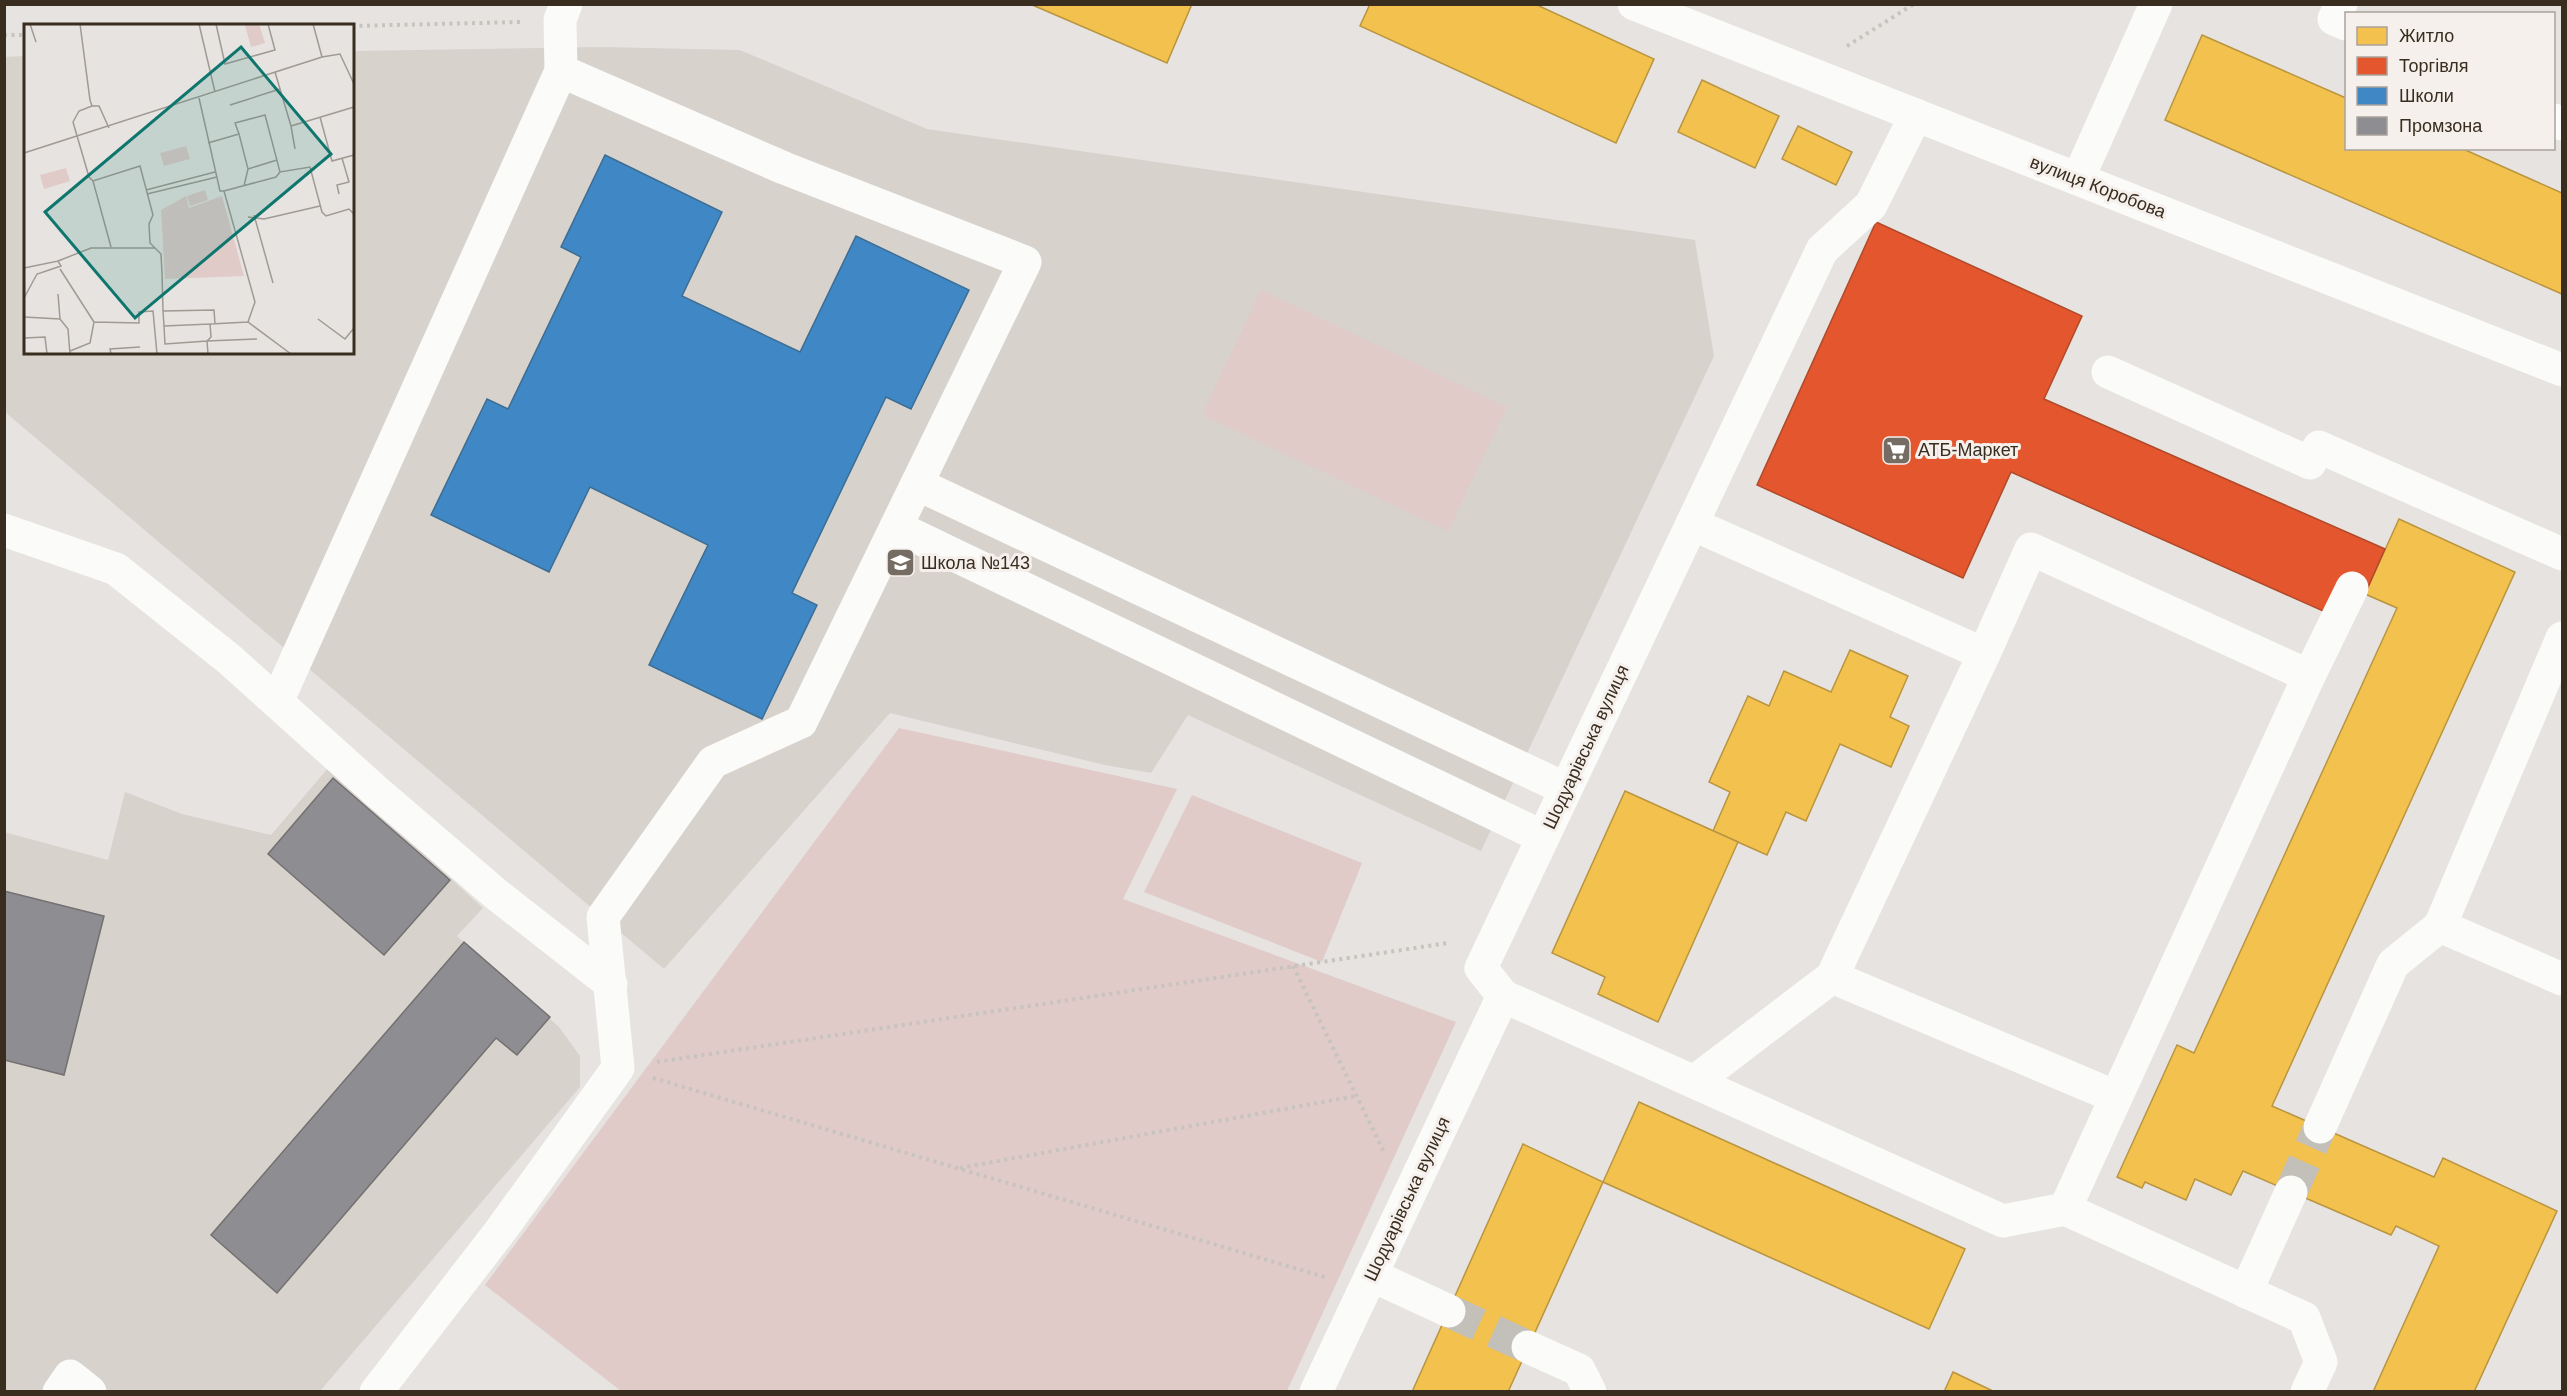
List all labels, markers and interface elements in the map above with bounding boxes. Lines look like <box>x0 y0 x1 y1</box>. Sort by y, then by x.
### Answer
legend <box>2345 12 2555 150</box>
inset map <box>24 24 354 354</box>
text: Житло <box>2399 26 2454 46</box>
text: Торгівля <box>2399 56 2469 76</box>
text: Школи <box>2399 86 2454 106</box>
text: Промзона <box>2399 116 2483 136</box>
street label: вулиця Коробова <box>2027 152 2170 222</box>
supermarket icon: АТБ-Маркет <box>1881 434 1913 466</box>
place label: АТБ-Маркет <box>1918 440 2018 460</box>
school or university icon: Школа №143 <box>884 547 916 579</box>
place label: Школа №143 <box>921 553 1030 573</box>
street label: Шодуарівська вулиця <box>1539 662 1633 832</box>
street label: Шодуарівська вулиця <box>1360 1114 1454 1284</box>

